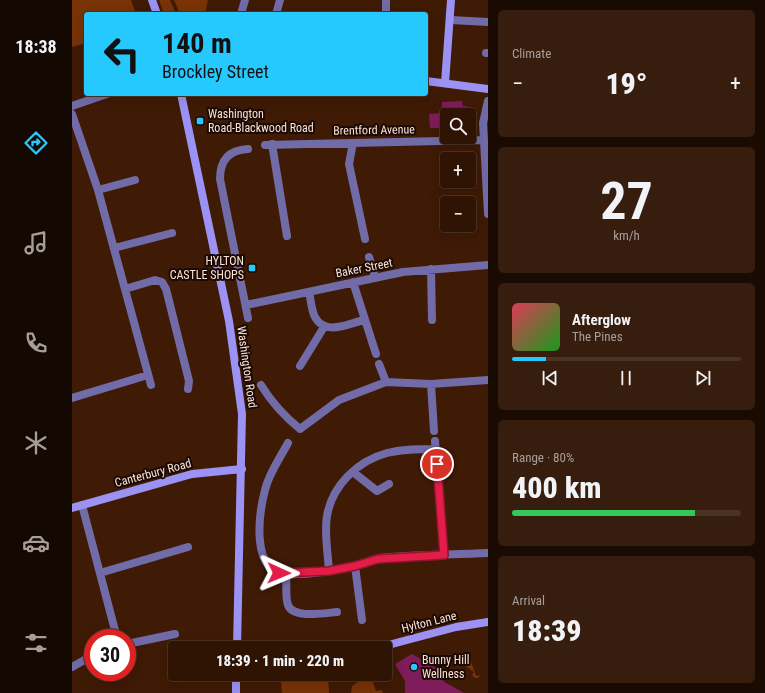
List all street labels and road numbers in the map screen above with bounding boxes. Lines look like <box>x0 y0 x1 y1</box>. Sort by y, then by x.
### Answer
street label: Brentford Avenue <box>333 122 415 138</box>
street label: Baker Street <box>334 256 394 280</box>
street label: Washington Road <box>234 325 260 409</box>
street label: Canterbury Road <box>113 456 193 490</box>
street label: Hylton Lane <box>400 608 458 636</box>

